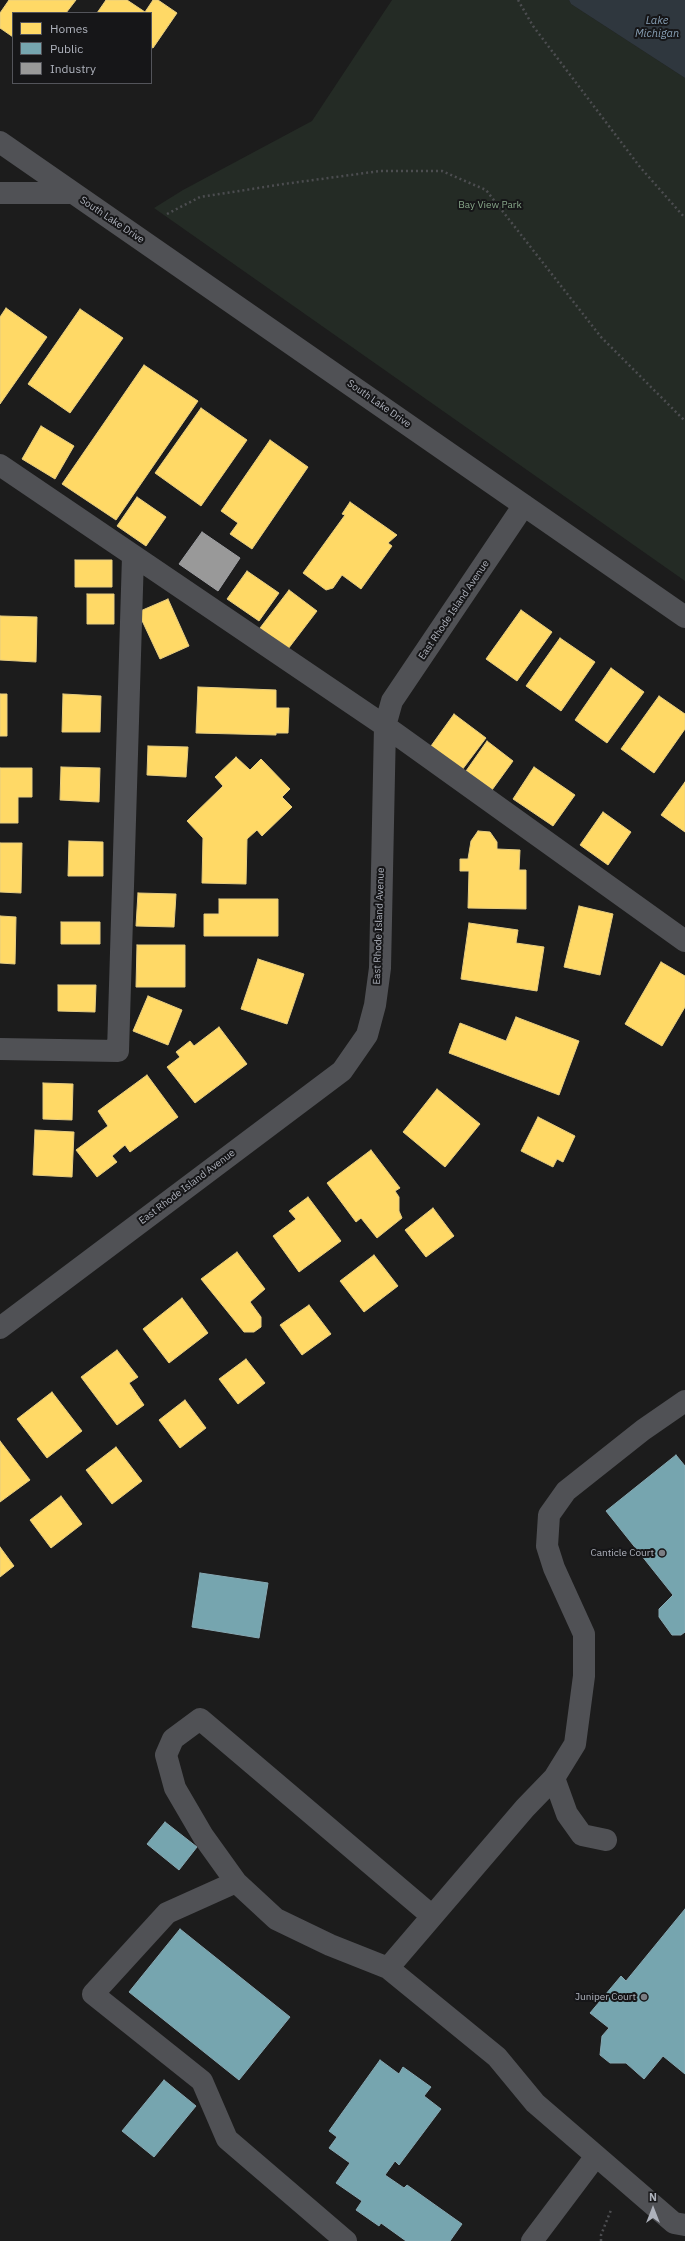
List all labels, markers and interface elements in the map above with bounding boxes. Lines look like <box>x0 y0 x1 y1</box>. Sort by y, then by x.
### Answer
legend <box>12 12 152 84</box>
water label: Lake Michigan <box>635 14 679 40</box>
text: Homes <box>50 21 88 36</box>
text: Public <box>50 41 83 56</box>
text: Industry <box>50 61 96 76</box>
street label: South Lake Drive <box>77 194 147 246</box>
park label: Bay View Park <box>458 199 522 211</box>
street label: South Lake Drive <box>345 378 413 430</box>
street label: East Rhode Island Avenue <box>416 558 492 662</box>
street label: East Rhode Island Avenue <box>371 867 387 985</box>
street label: East Rhode Island Avenue <box>137 1147 237 1227</box>
place label: Canticle Court <box>590 1547 654 1559</box>
marker: Canticle Court <box>657 1548 667 1558</box>
place label: Juniper Court <box>575 1991 636 2003</box>
marker: Juniper Court <box>639 1992 649 2002</box>
north arrow <box>633 2189 673 2229</box>
text: N <box>649 2190 657 2204</box>

